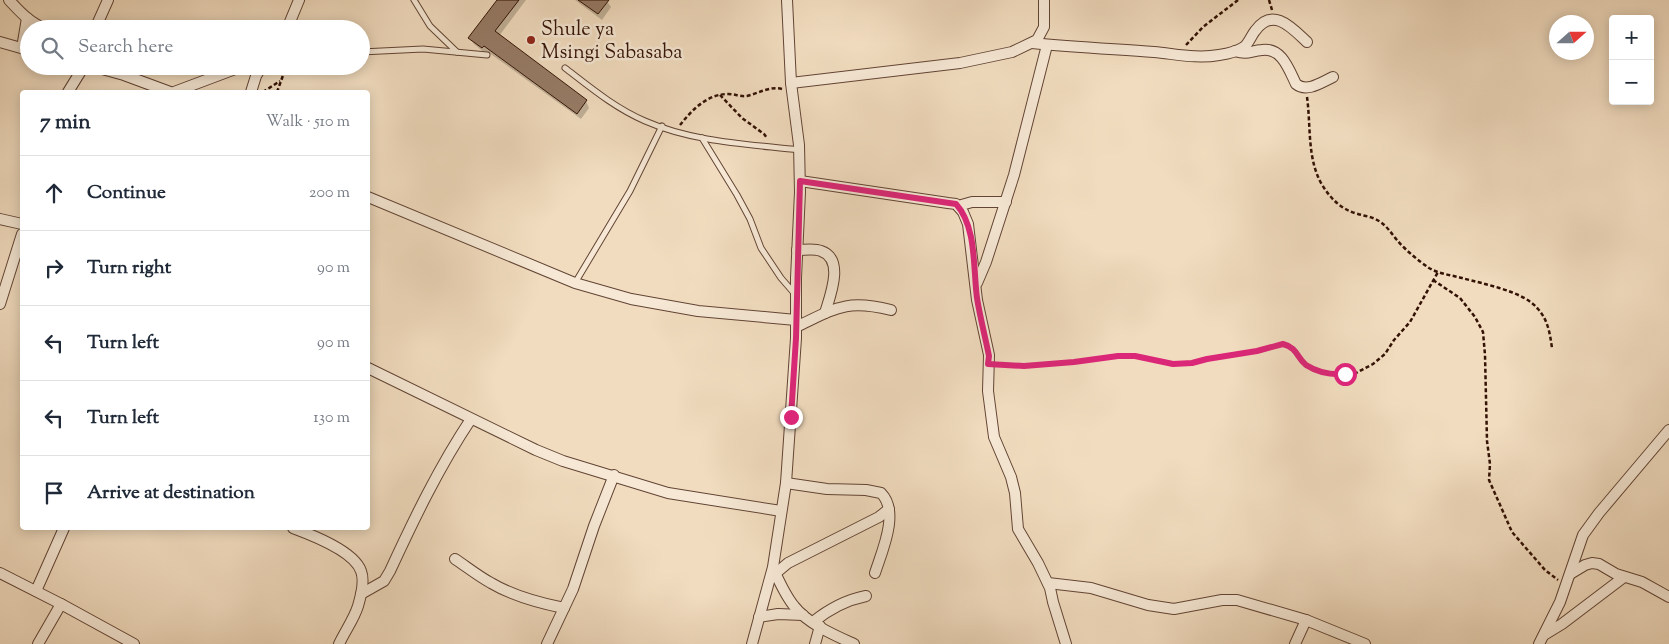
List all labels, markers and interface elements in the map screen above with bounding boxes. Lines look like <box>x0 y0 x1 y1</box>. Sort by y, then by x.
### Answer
north arrow <box>1549 15 1594 60</box>
map controls <box>1609 15 1654 105</box>
button: + <box>1609 15 1654 60</box>
place label: Shule ya Msingi Sabasaba <box>541 16 682 68</box>
search box <box>20 20 370 75</box>
icon: search <box>38 34 66 62</box>
text: Search here <box>78 34 173 61</box>
marker: Shule ya Msingi Sabasaba <box>525 34 537 46</box>
button: − <box>1609 60 1654 105</box>
text: 7 min <box>40 108 91 138</box>
text: Walk · 510 m <box>266 111 350 134</box>
icon: ahead <box>40 179 68 207</box>
text: Continue <box>87 180 166 207</box>
text: 200 m <box>309 182 350 205</box>
icon: right <box>40 254 68 282</box>
text: Turn right <box>87 255 171 282</box>
text: 90 m <box>317 257 350 280</box>
icon: left <box>40 329 68 357</box>
text: Turn left <box>87 330 159 357</box>
text: 90 m <box>317 332 350 355</box>
route start <box>1334 363 1357 386</box>
icon: left <box>40 404 68 432</box>
text: Turn left <box>87 405 159 432</box>
route end <box>780 406 803 429</box>
text: 130 m <box>313 407 350 430</box>
icon: arrive <box>40 479 68 507</box>
text: Arrive at destination <box>87 480 255 507</box>

